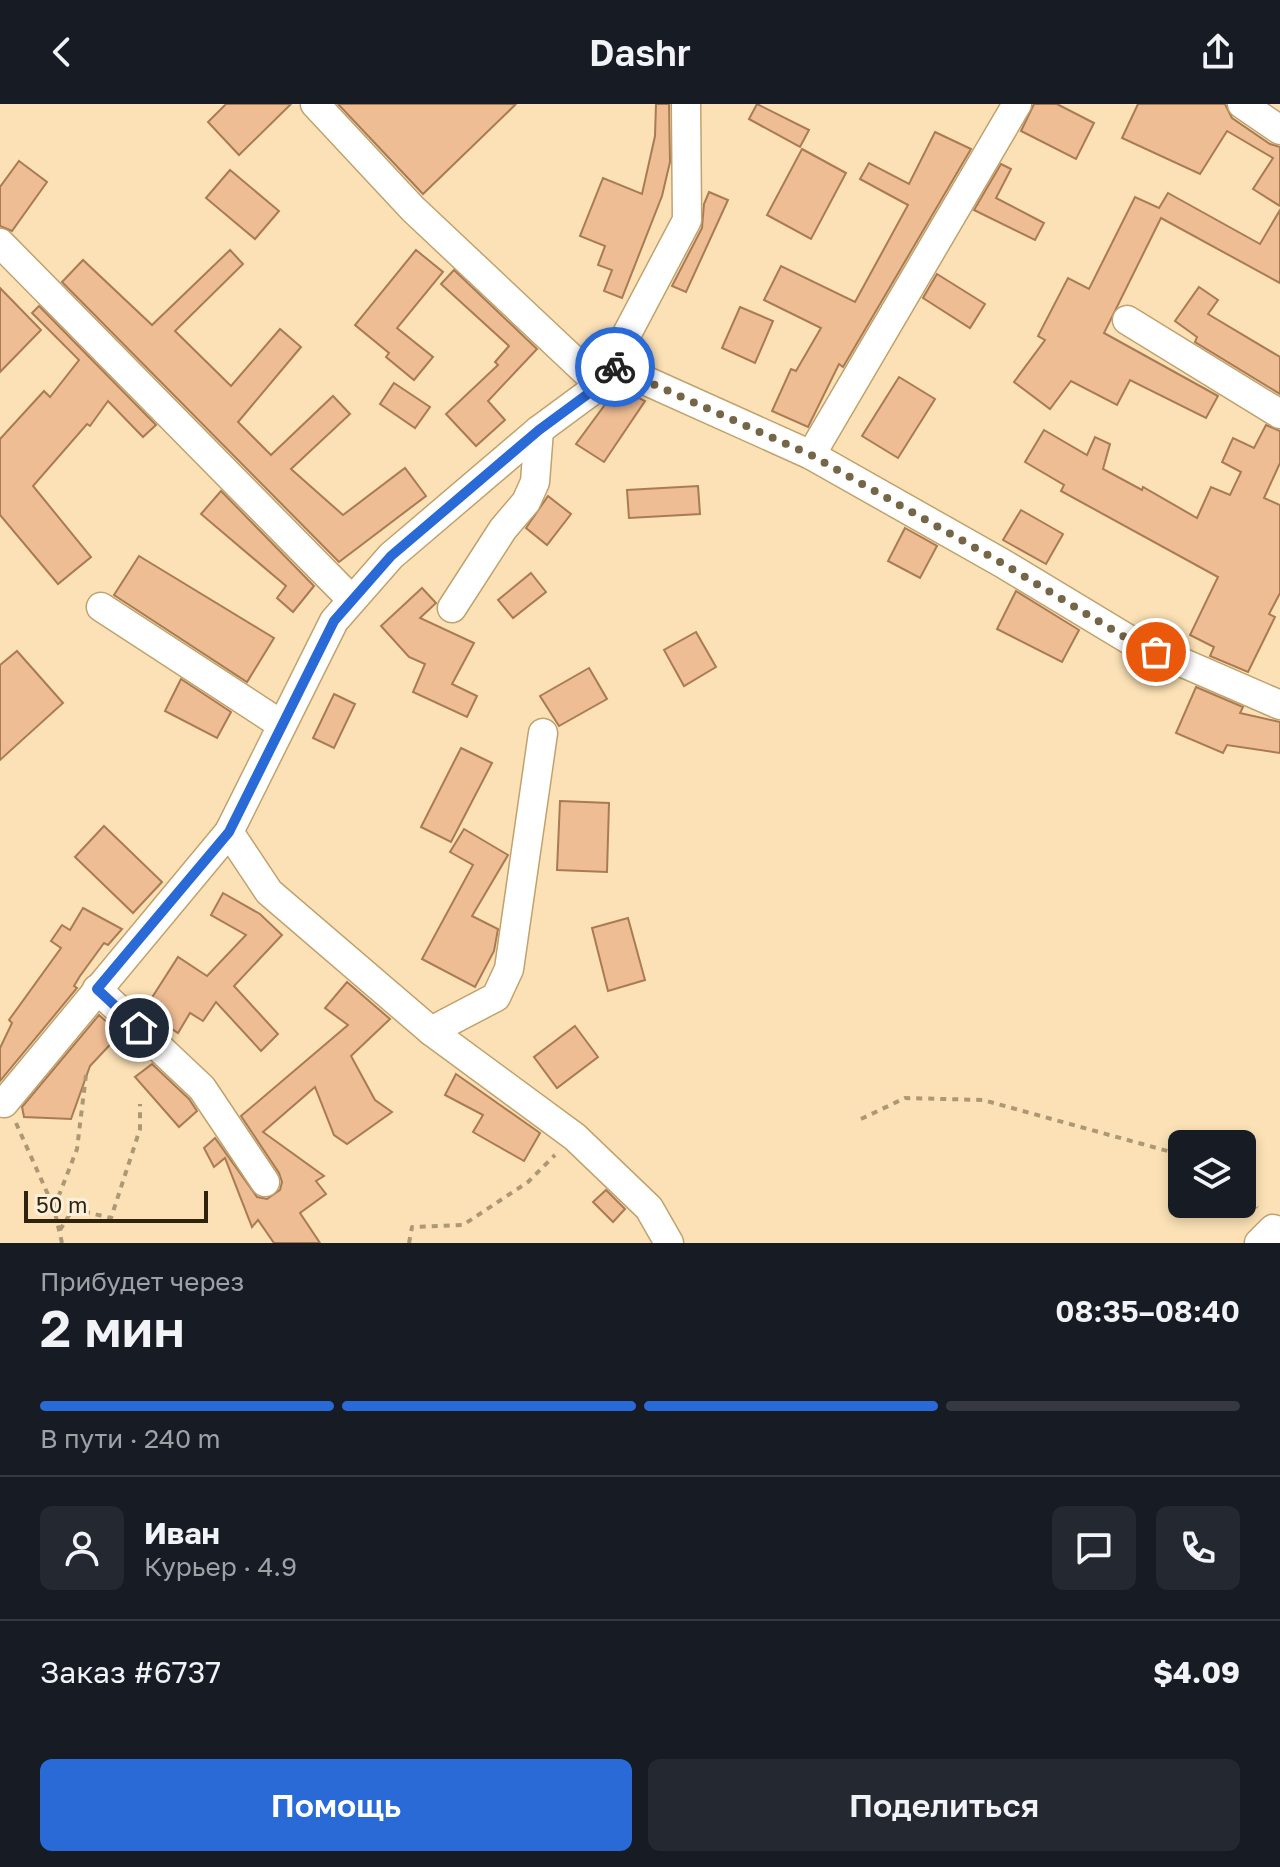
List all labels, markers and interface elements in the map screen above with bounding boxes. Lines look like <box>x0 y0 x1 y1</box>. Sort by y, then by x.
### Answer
icon: back <box>40 30 84 74</box>
icon: share <box>1196 30 1240 74</box>
text: Dashr <box>589 31 691 74</box>
courier <box>575 327 655 407</box>
icon: bike <box>593 345 637 389</box>
pin <box>1122 618 1190 686</box>
icon: bag <box>1134 630 1178 674</box>
pin <box>105 994 173 1062</box>
icon: home <box>117 1006 161 1050</box>
map controls <box>1168 1130 1256 1218</box>
button: layers <box>1168 1130 1256 1218</box>
scale bar <box>24 1187 208 1223</box>
text: 50 m <box>36 1191 87 1218</box>
text: Прибудет через <box>40 1266 244 1297</box>
text: 08:35–08:40 <box>1055 1293 1240 1329</box>
text: 2 мин <box>40 1296 185 1358</box>
text: В пути · 240 m <box>40 1423 221 1454</box>
button: person <box>40 1506 124 1590</box>
button: chat <box>1052 1506 1136 1590</box>
button: phone <box>1156 1506 1240 1590</box>
text: Иван <box>144 1515 220 1551</box>
text: Курьер · 4.9 <box>144 1551 297 1582</box>
text: Заказ #6737 <box>40 1654 221 1690</box>
text: $4.09 <box>1153 1654 1240 1690</box>
button: Помощь <box>40 1759 632 1851</box>
button: Поделиться <box>648 1759 1240 1851</box>

